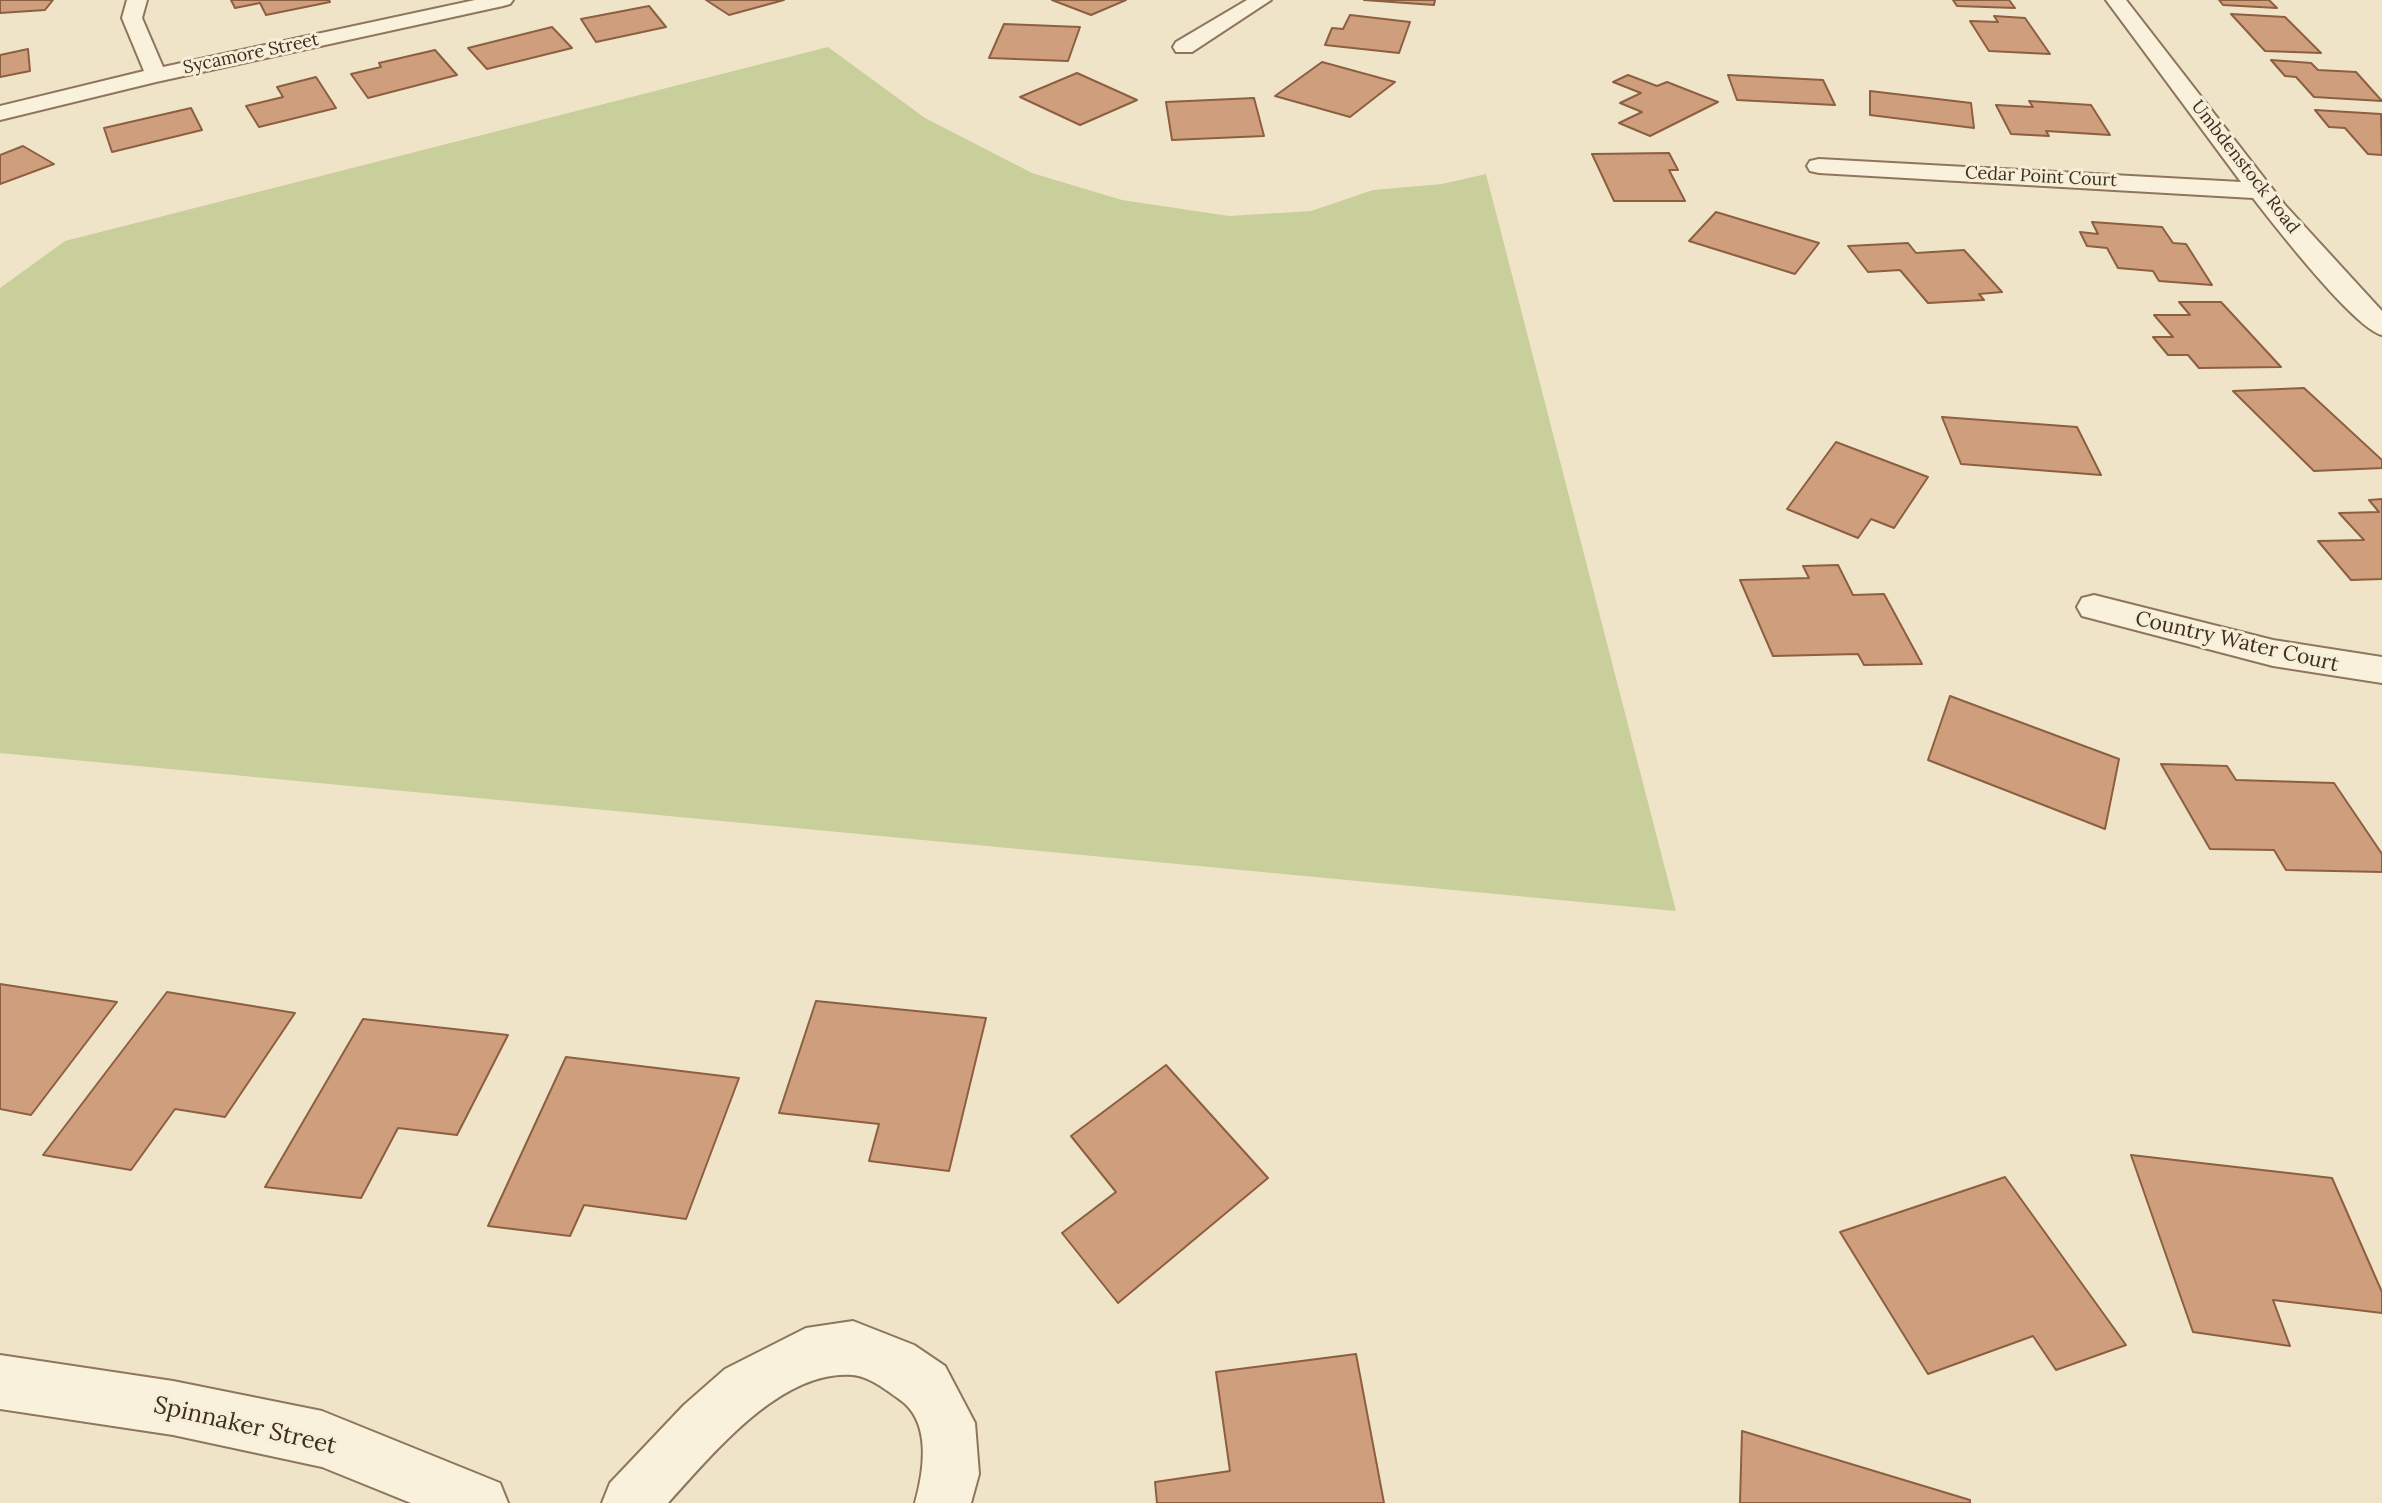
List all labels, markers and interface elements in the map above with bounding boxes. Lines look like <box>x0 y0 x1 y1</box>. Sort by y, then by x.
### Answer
street label: Sycamore Street <box>181 29 321 79</box>
street label: Umbdenstock Road <box>2186 96 2304 238</box>
street label: Cedar Point Court <box>1964 162 2118 192</box>
street label: Country Water Court <box>2133 606 2341 678</box>
street label: Spinnaker Street <box>151 1391 339 1461</box>

